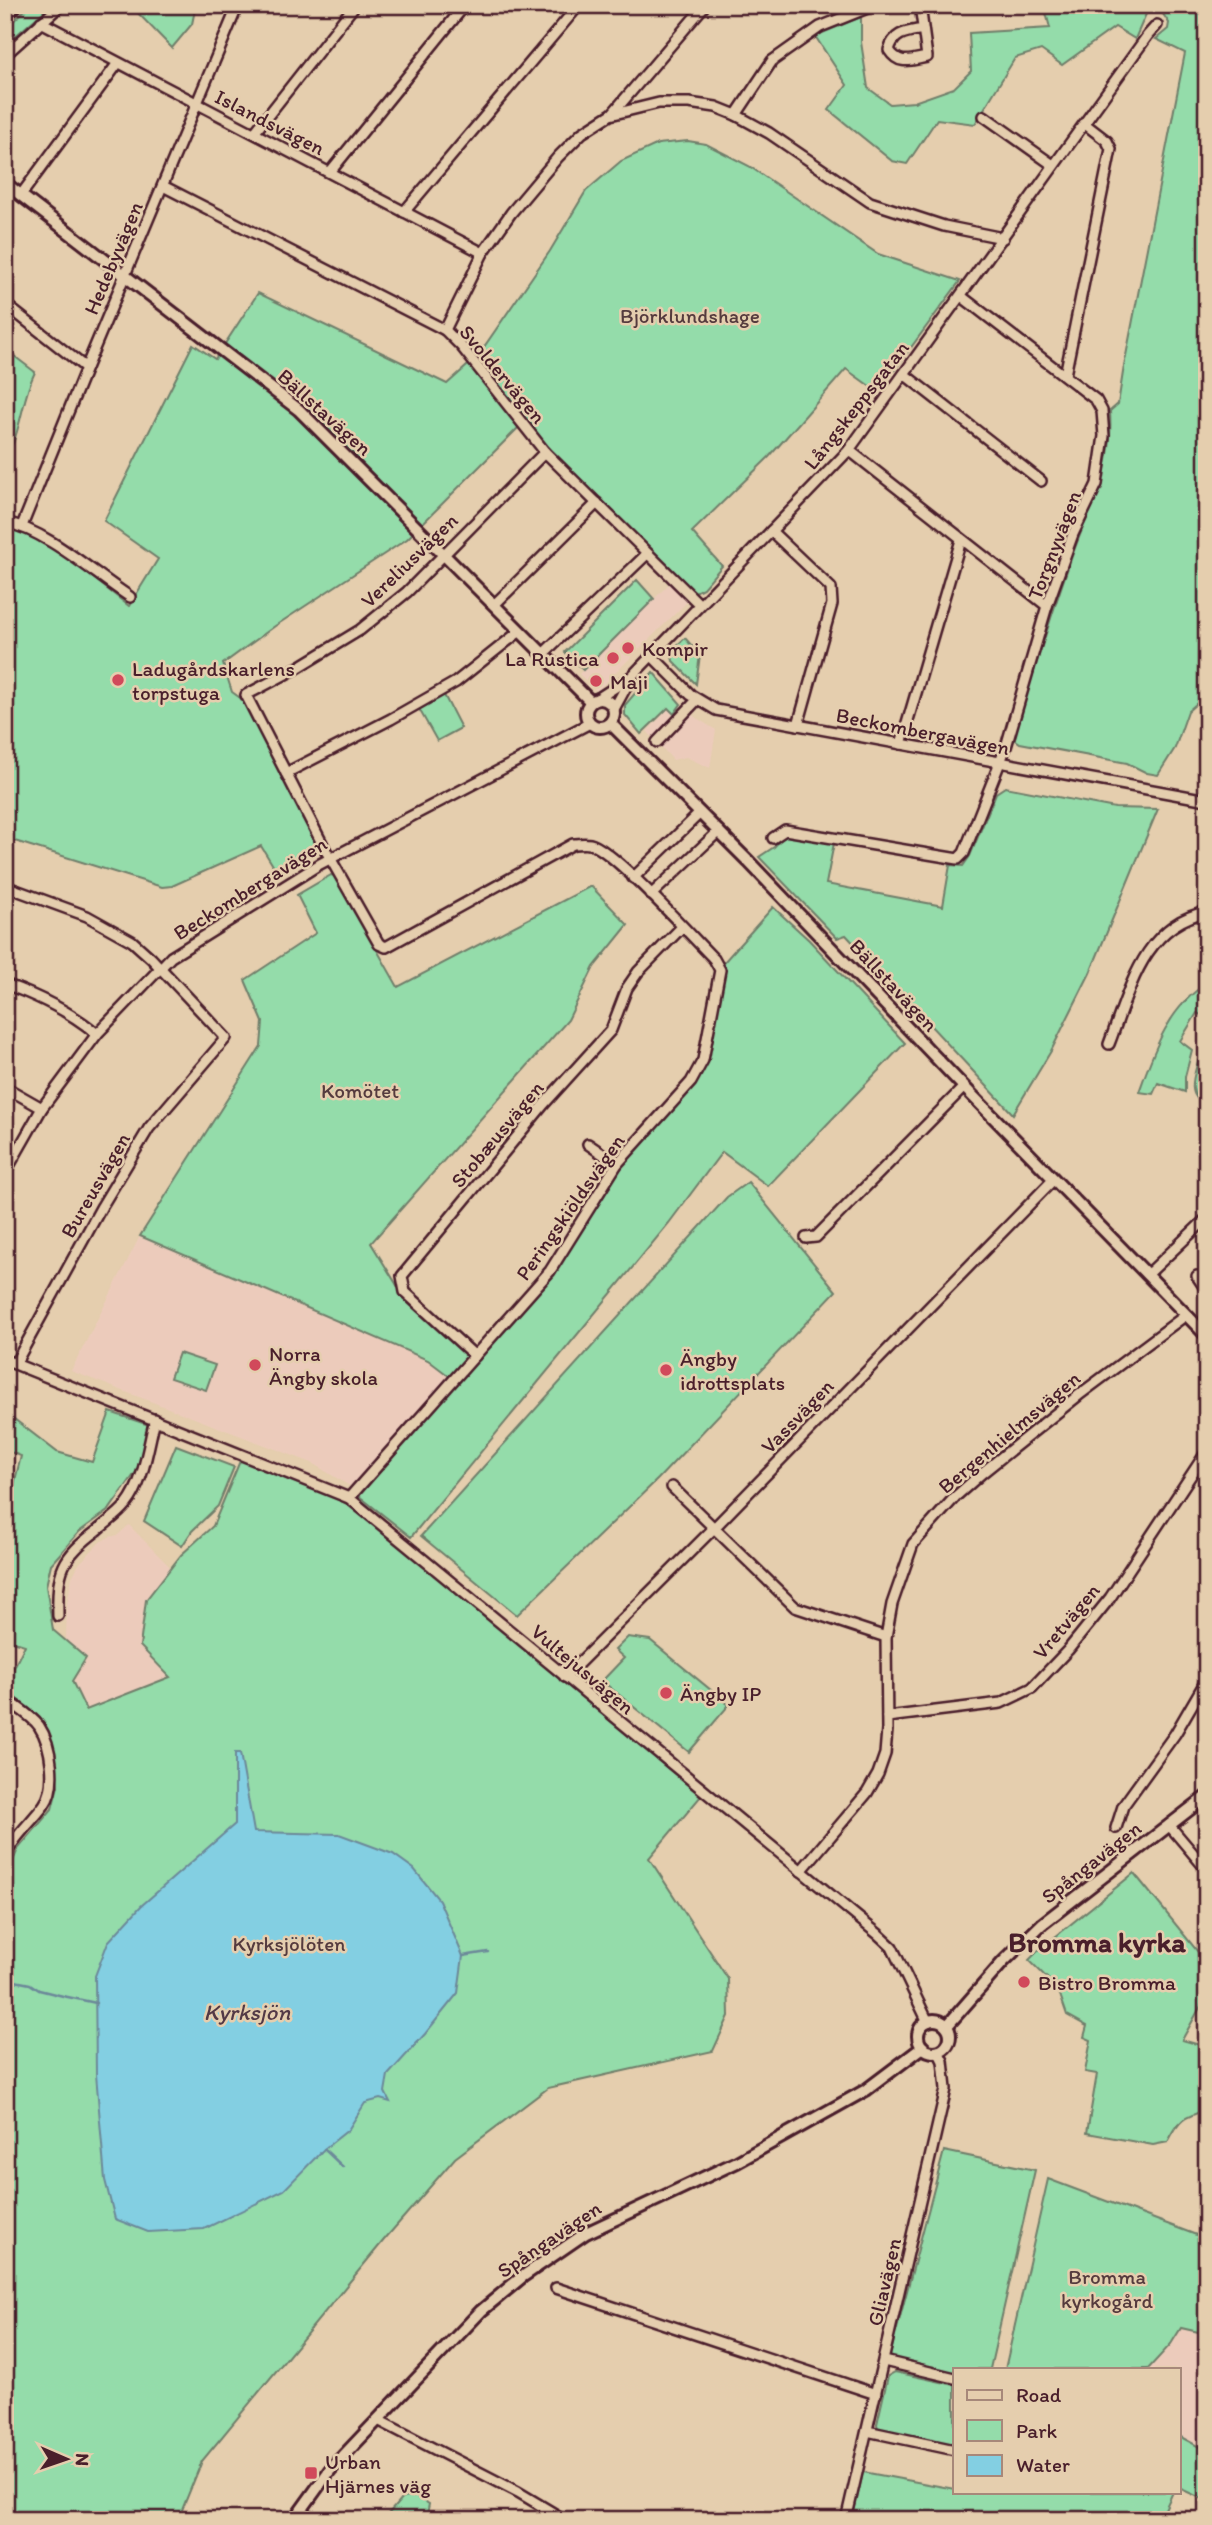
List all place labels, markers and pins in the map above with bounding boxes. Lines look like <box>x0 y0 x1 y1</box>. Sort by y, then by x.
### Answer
place label: Kompir <box>642 636 708 661</box>
marker: Kompir <box>620 640 636 656</box>
place label: La Rustica <box>505 646 599 671</box>
marker: La Rustica <box>605 650 621 666</box>
place label: Ladugårdskarlens torpstuga <box>132 656 295 705</box>
place label: Maji <box>610 669 648 694</box>
marker: Ladugårdskarlens torpstuga <box>110 672 126 688</box>
marker: Maji <box>588 673 604 689</box>
place label: Norra Ängby skola <box>269 1341 378 1390</box>
place label: Ängby idrottsplats <box>680 1346 785 1395</box>
marker: Norra Ängby skola <box>247 1357 263 1373</box>
marker: Ängby idrottsplats <box>658 1362 674 1378</box>
place label: Ängby IP <box>680 1681 761 1706</box>
marker: Ängby IP <box>658 1685 674 1701</box>
place label: Bistro Bromma <box>1038 1970 1176 1995</box>
marker: Bistro Bromma <box>1016 1974 1032 1990</box>
place label: Urban Hjärnes väg <box>325 2449 431 2498</box>
marker: Urban Hjärnes väg <box>303 2465 319 2481</box>

